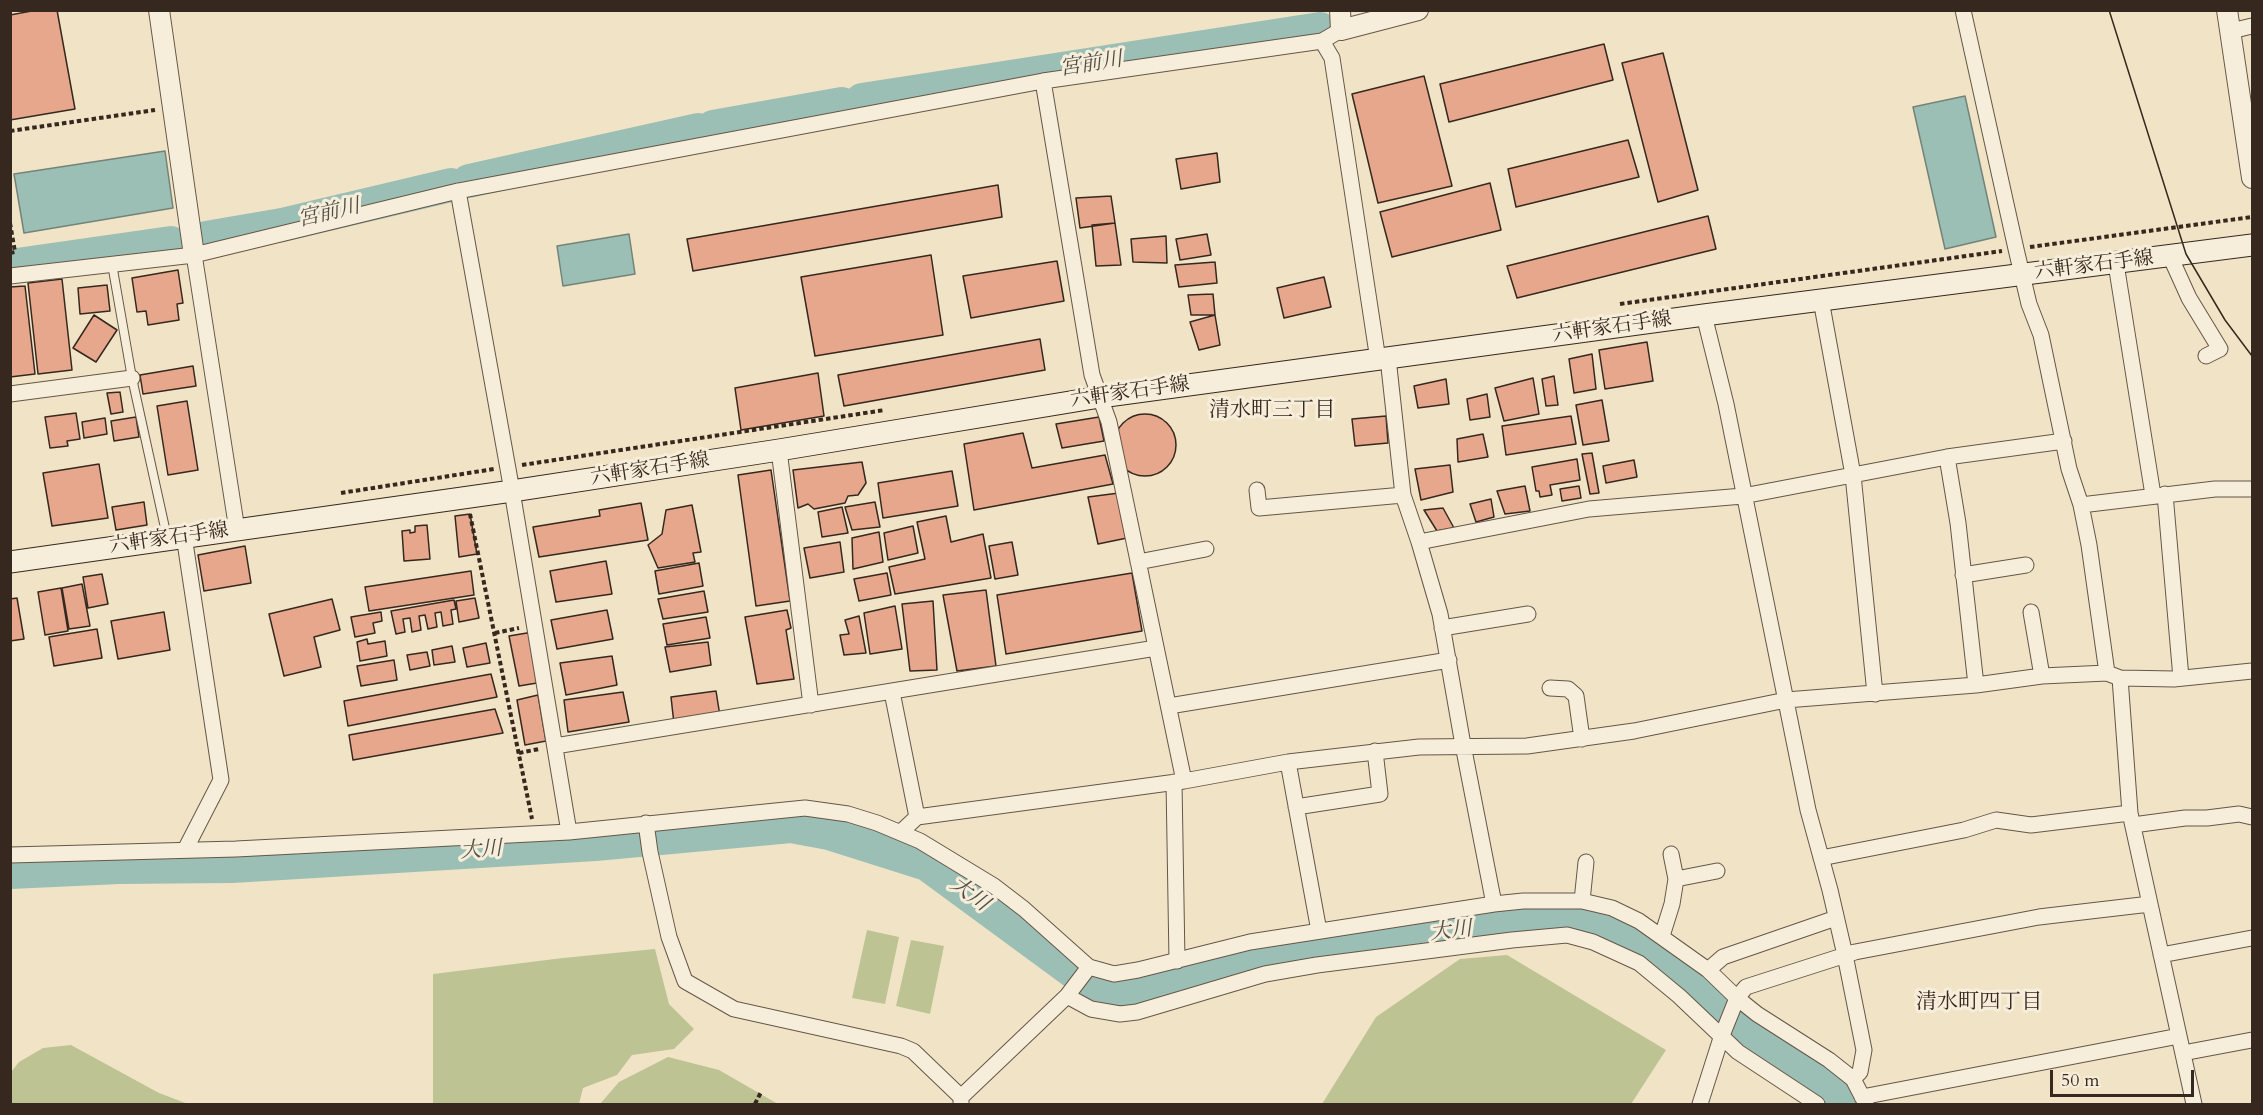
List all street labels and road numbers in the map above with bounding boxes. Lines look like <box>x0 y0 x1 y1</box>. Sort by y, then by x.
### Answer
street label: 六軒家石手線 <box>2033 247 2155 285</box>
street label: 六軒家石手線 <box>1551 308 1673 348</box>
street label: 六軒家石手線 <box>1069 373 1191 413</box>
street label: 六軒家石手線 <box>589 449 711 491</box>
street label: 六軒家石手線 <box>108 519 230 559</box>

